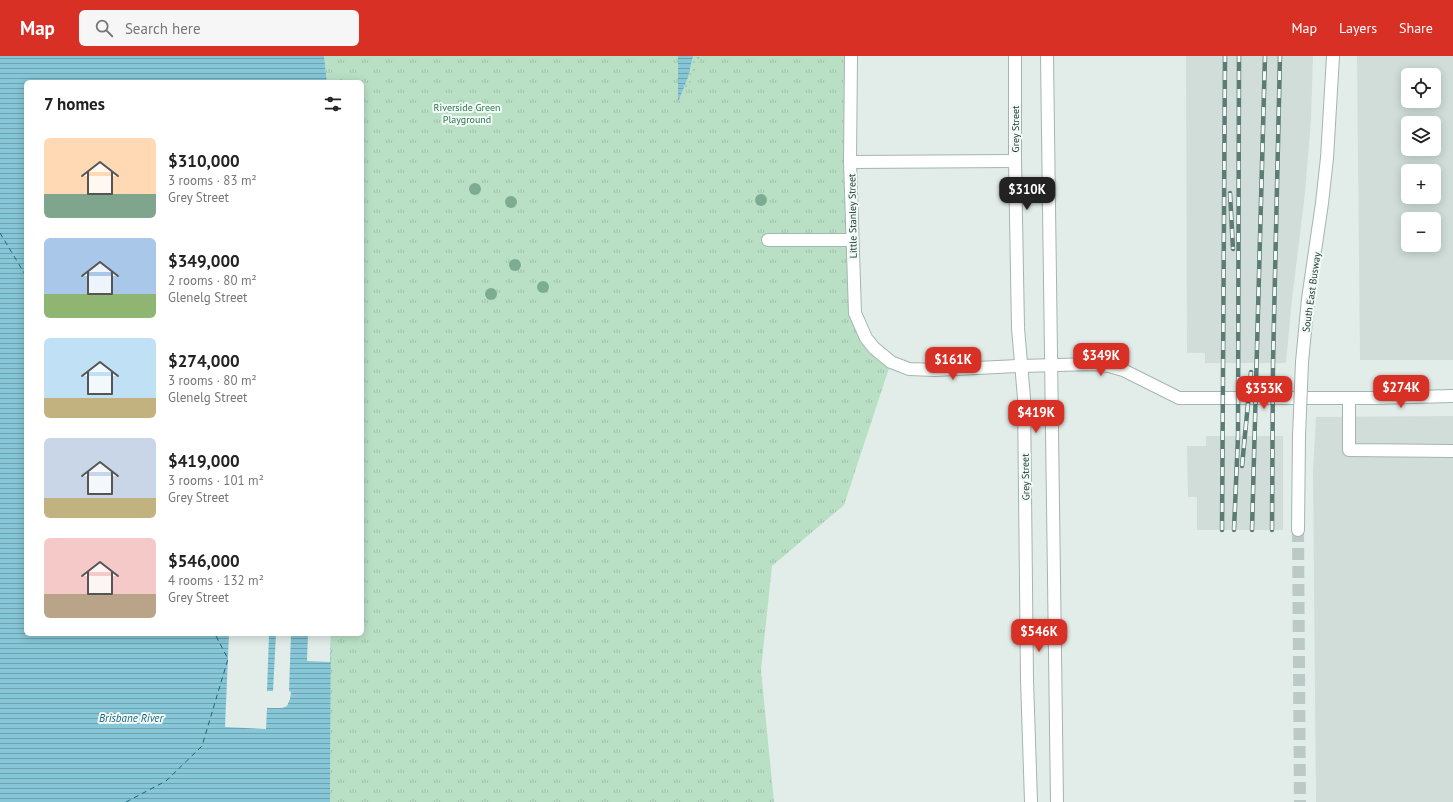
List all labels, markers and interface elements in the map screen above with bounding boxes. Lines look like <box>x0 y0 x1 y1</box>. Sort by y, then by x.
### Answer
search box <box>79 10 359 46</box>
text: Map <box>20 16 55 40</box>
icon: search <box>93 17 115 39</box>
text: Search here <box>125 19 201 38</box>
text: Map <box>1291 19 1317 37</box>
text: Layers <box>1339 19 1377 37</box>
text: Share <box>1399 19 1433 37</box>
map controls <box>1401 68 1441 252</box>
button: locate <box>1401 68 1441 108</box>
text: 7 homes <box>44 93 105 115</box>
icon: filters <box>322 93 344 115</box>
park label: Riverside Green Playground <box>434 101 500 126</box>
street label: Grey Street <box>1009 105 1022 152</box>
button: layers <box>1401 116 1441 156</box>
text: $310,000 <box>168 150 240 172</box>
icon: home <box>76 154 124 202</box>
button: + <box>1401 164 1441 204</box>
text: 3 rooms · 83 m² <box>168 172 257 189</box>
street label: Little Stanley Street <box>845 173 860 258</box>
pin: $310K <box>999 177 1055 211</box>
text: $310K <box>1008 181 1046 198</box>
text: Grey Street <box>168 189 229 206</box>
button: − <box>1401 212 1441 252</box>
text: $349,000 <box>168 250 240 272</box>
street label: South East Busway <box>1299 251 1324 333</box>
icon: home <box>76 254 124 302</box>
text: 2 rooms · 80 m² <box>168 272 257 289</box>
text: Glenelg Street <box>168 289 248 306</box>
pin: $349K <box>1073 343 1129 377</box>
pin: $161K <box>925 347 981 381</box>
text: $349K <box>1082 347 1120 364</box>
text: $274,000 <box>168 350 240 372</box>
text: $161K <box>934 351 972 368</box>
icon: home <box>76 354 124 402</box>
text: 3 rooms · 80 m² <box>168 372 257 389</box>
pin: $274K <box>1373 375 1429 409</box>
pin: $353K <box>1236 376 1292 410</box>
text: $274K <box>1382 379 1420 396</box>
text: $353K <box>1245 380 1283 397</box>
text: Glenelg Street <box>168 389 248 406</box>
pin: $419K <box>1008 400 1064 434</box>
text: $419K <box>1017 404 1055 421</box>
text: $419,000 <box>168 450 240 472</box>
street label: Grey Street <box>1019 453 1032 501</box>
icon: home <box>76 454 124 502</box>
text: 3 rooms · 101 m² <box>168 472 264 489</box>
text: Grey Street <box>168 489 229 506</box>
text: $546,000 <box>168 550 240 572</box>
icon: home <box>76 554 124 602</box>
text: 4 rooms · 132 m² <box>168 572 264 589</box>
text: Grey Street <box>168 589 229 606</box>
pin: $546K <box>1011 619 1067 653</box>
text: $546K <box>1020 623 1058 640</box>
water label: Brisbane River <box>99 711 164 725</box>

